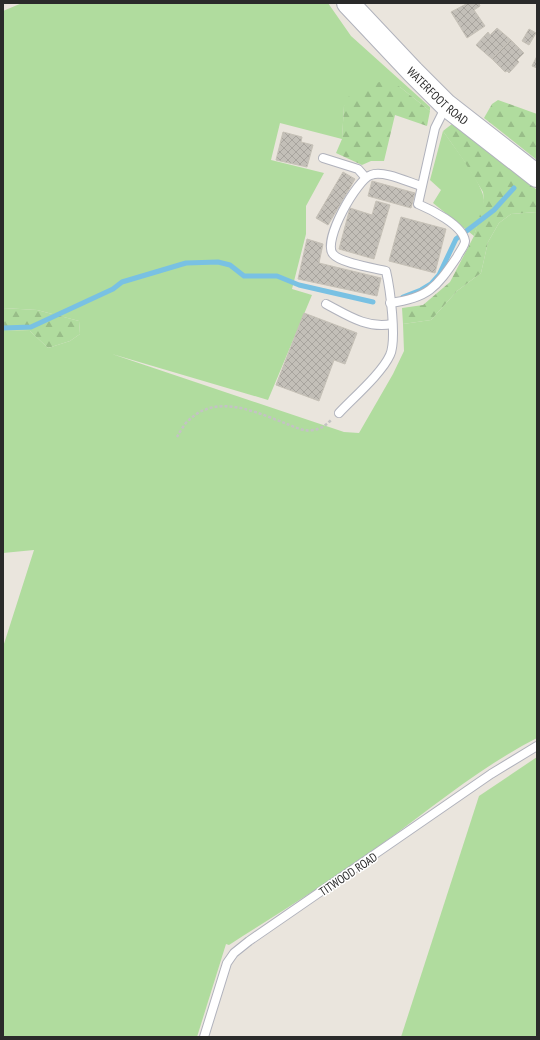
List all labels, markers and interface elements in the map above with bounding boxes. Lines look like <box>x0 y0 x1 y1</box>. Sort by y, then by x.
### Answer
street label: WATERFOOT ROAD <box>404 63 472 127</box>
street label: TITWOOD ROAD <box>316 849 380 899</box>

